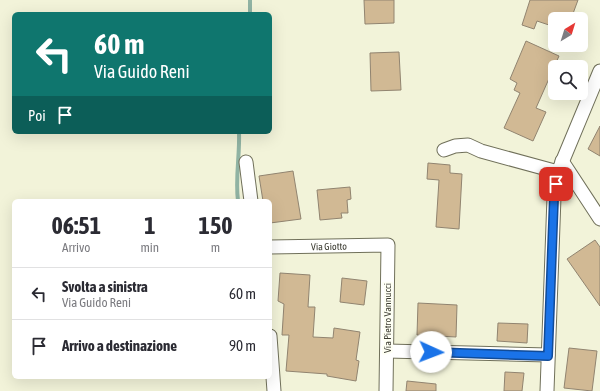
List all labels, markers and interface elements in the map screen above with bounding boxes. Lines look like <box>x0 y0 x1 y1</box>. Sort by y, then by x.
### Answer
north arrow <box>548 12 588 52</box>
map controls <box>548 12 588 100</box>
icon: left <box>28 28 80 80</box>
text: 60 m <box>94 28 144 60</box>
button: search <box>548 60 588 100</box>
text: Via Guido Reni <box>94 61 190 82</box>
icon: arrive <box>54 104 76 126</box>
text: Poi <box>28 107 46 124</box>
pin <box>539 167 573 201</box>
icon: arrive <box>545 173 567 195</box>
text: 06:51 <box>52 212 101 239</box>
text: 1 <box>144 212 155 239</box>
text: 150 <box>199 212 232 239</box>
text: Arrivo <box>62 240 90 255</box>
text: min <box>140 240 159 255</box>
text: m <box>211 240 220 255</box>
street label: Via Giotto <box>311 240 347 252</box>
text: Svolta a sinistra <box>62 278 148 295</box>
icon: left <box>28 283 50 305</box>
street label: Via Pietro Vannucci <box>382 283 393 353</box>
text: 60 m <box>229 285 256 302</box>
text: Via Guido Reni <box>62 295 131 310</box>
position arrow <box>410 331 452 373</box>
icon: arrive <box>28 335 50 357</box>
text: Arrivo a destinazione <box>62 337 177 354</box>
text: 90 m <box>229 337 256 354</box>

